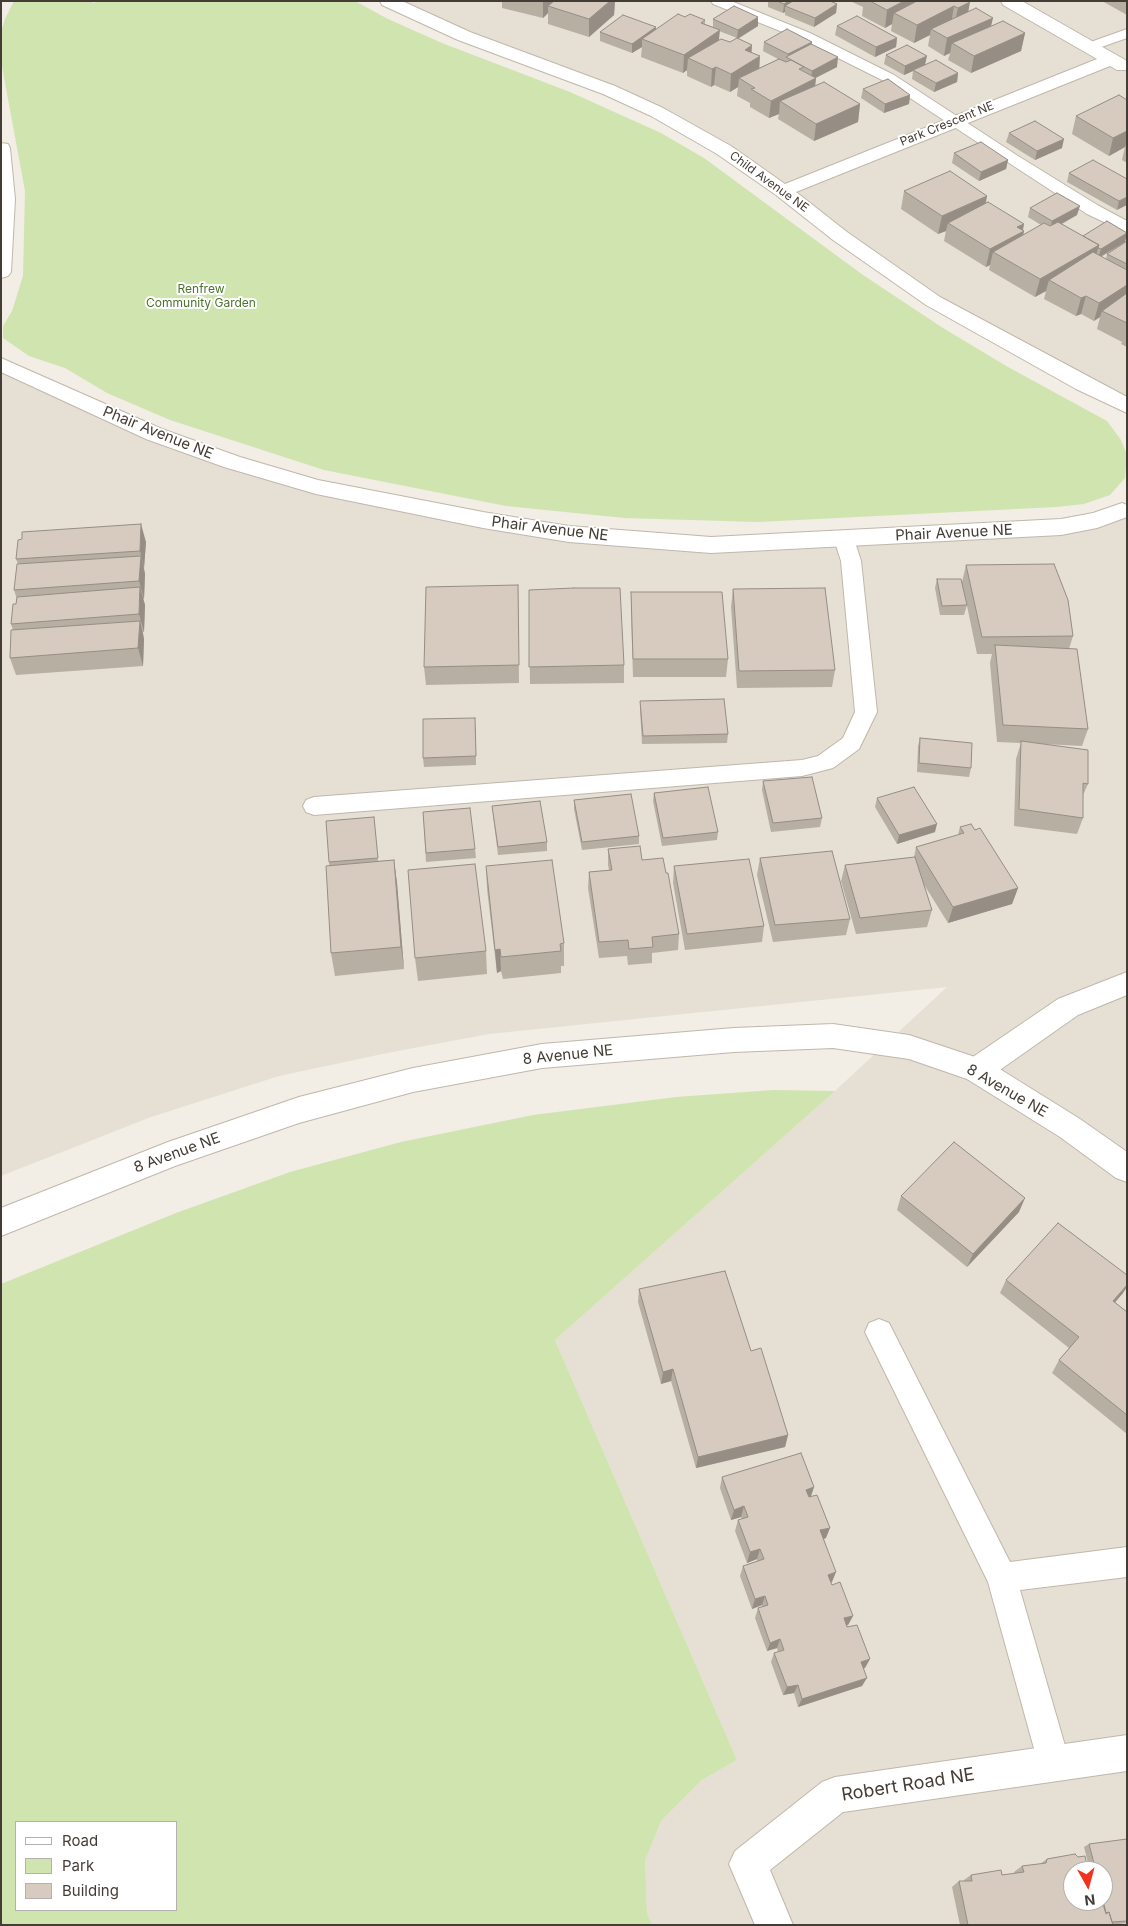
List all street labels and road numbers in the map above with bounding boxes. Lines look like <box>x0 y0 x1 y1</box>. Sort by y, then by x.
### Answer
street label: Park Crescent NE <box>898 99 996 149</box>
street label: Child Avenue NE <box>727 148 811 216</box>
street label: Phair Avenue NE <box>100 403 216 463</box>
street label: Phair Avenue NE <box>491 513 609 545</box>
street label: Phair Avenue NE <box>895 521 1013 545</box>
street label: 8 Avenue NE <box>522 1041 614 1069</box>
street label: 8 Avenue NE <box>963 1061 1051 1121</box>
street label: 8 Avenue NE <box>131 1129 223 1177</box>
street label: Robert Road NE <box>840 1764 976 1806</box>

